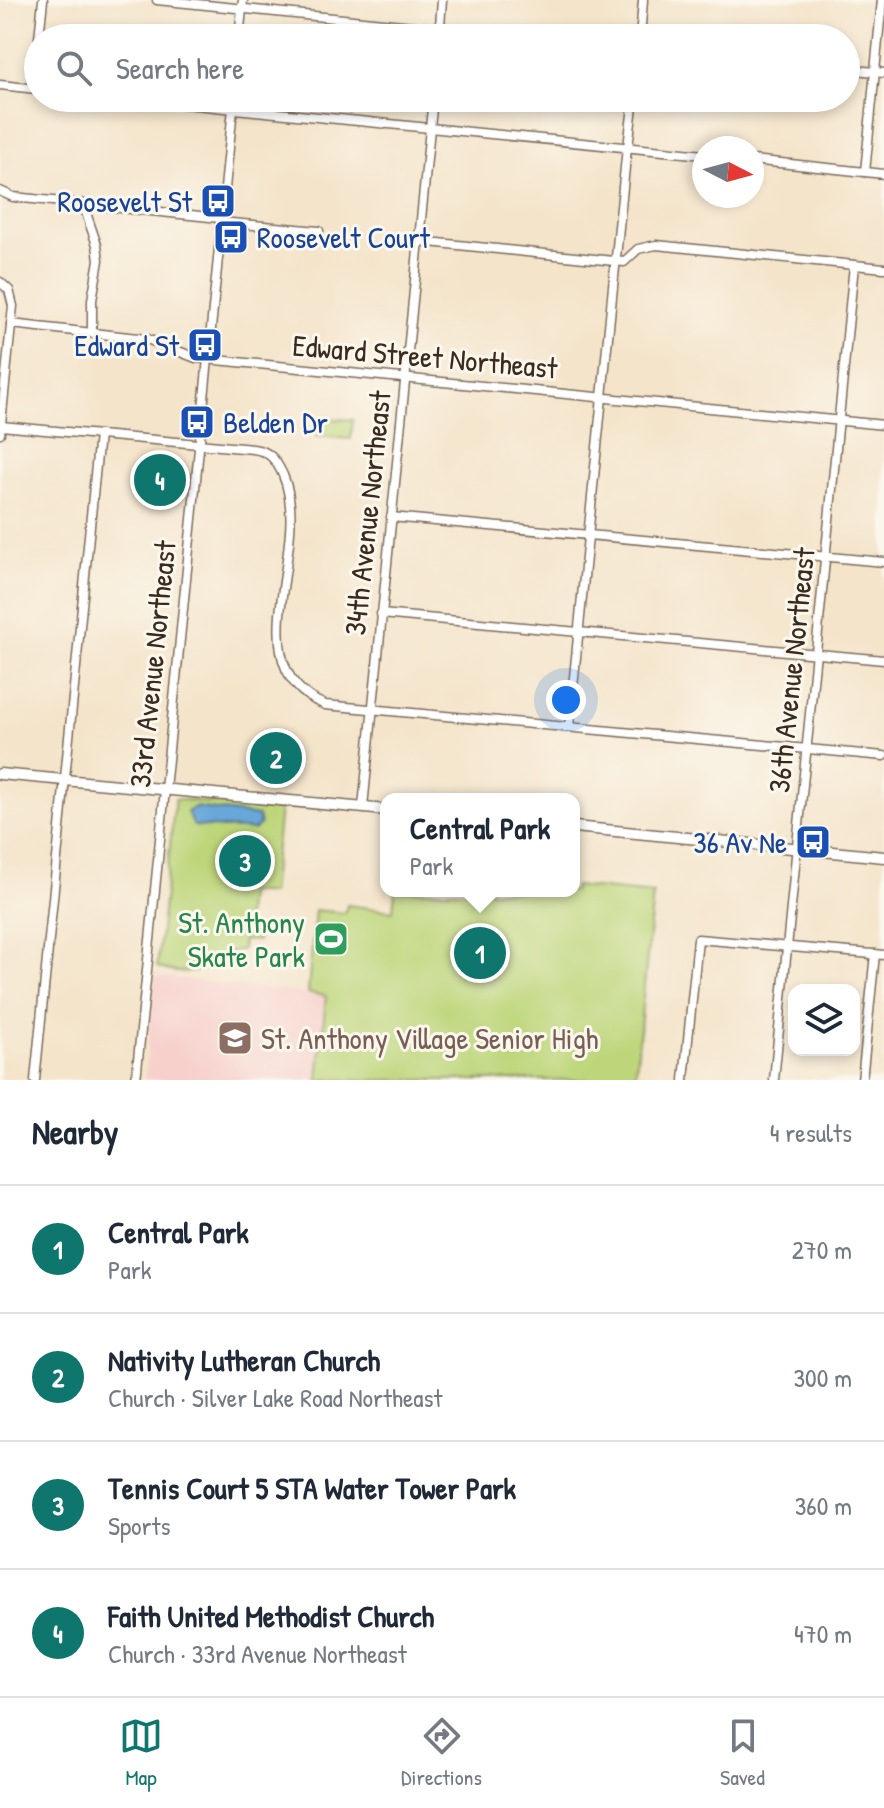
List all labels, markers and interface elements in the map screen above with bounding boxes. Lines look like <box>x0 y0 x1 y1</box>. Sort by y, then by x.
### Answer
search box <box>24 24 860 112</box>
icon: search <box>52 46 96 90</box>
text: Search here <box>116 48 244 88</box>
north arrow <box>692 136 764 208</box>
place label: Roosevelt St <box>57 181 193 221</box>
bus stop icon: Roosevelt St <box>199 182 237 220</box>
place label: Roosevelt Court <box>257 217 431 257</box>
bus stop icon: Roosevelt Court <box>212 218 250 256</box>
place label: Edward St <box>74 325 180 365</box>
street label: Edward Street Northeast <box>291 325 560 388</box>
bus stop icon: Edward St <box>186 326 224 364</box>
street label: 34th Avenue Northeast <box>334 388 400 637</box>
place label: Belden Dr <box>223 402 328 442</box>
bus stop icon: Belden Dr <box>178 403 216 441</box>
pin: 4 <box>134 450 186 510</box>
street label: 33rd Avenue Northeast <box>119 538 185 789</box>
street label: 36th Avenue Northeast <box>758 545 824 795</box>
your location <box>546 680 586 720</box>
pin: 2 <box>250 728 302 788</box>
popup <box>380 793 580 897</box>
text: Central Park <box>410 808 550 848</box>
place label: 36 Av Ne <box>693 822 787 862</box>
bus stop icon: 36 Av Ne <box>794 823 832 861</box>
pin: 3 <box>219 831 271 891</box>
text: Park <box>410 848 453 883</box>
place label: St. Anthony Skate Park <box>178 902 305 976</box>
sports icon: St. Anthony Skate Park <box>312 920 350 958</box>
pin: 1 <box>454 923 506 983</box>
map controls <box>788 984 860 1056</box>
button: layers <box>788 984 860 1056</box>
place label: St. Anthony Village Senior High <box>261 1018 598 1058</box>
school or university icon: St. Anthony Village Senior High <box>216 1019 254 1057</box>
text: Nearby <box>32 1109 118 1155</box>
text: 4 results <box>770 1115 852 1150</box>
text: Central Park <box>108 1212 249 1252</box>
text: 1 <box>53 1232 63 1267</box>
text: 270 m <box>792 1232 852 1267</box>
text: Park <box>108 1252 152 1287</box>
text: Nativity Lutheran Church <box>108 1340 380 1380</box>
text: 2 <box>52 1360 64 1395</box>
text: 300 m <box>793 1360 852 1395</box>
text: Church · Silver Lake Road Northeast <box>108 1380 442 1415</box>
text: Tennis Court 5 STA Water Tower Park <box>108 1468 516 1508</box>
text: 3 <box>52 1488 64 1523</box>
text: 360 m <box>795 1488 852 1523</box>
text: Sports <box>108 1508 171 1543</box>
text: Faith United Methodist Church <box>108 1596 434 1636</box>
text: 4 <box>53 1616 63 1651</box>
text: 470 m <box>794 1616 852 1651</box>
text: Church · 33rd Avenue Northeast <box>108 1636 407 1671</box>
tab: Map <box>119 1714 163 1792</box>
tab: Directions <box>401 1714 482 1792</box>
tab: Saved <box>720 1714 765 1792</box>

